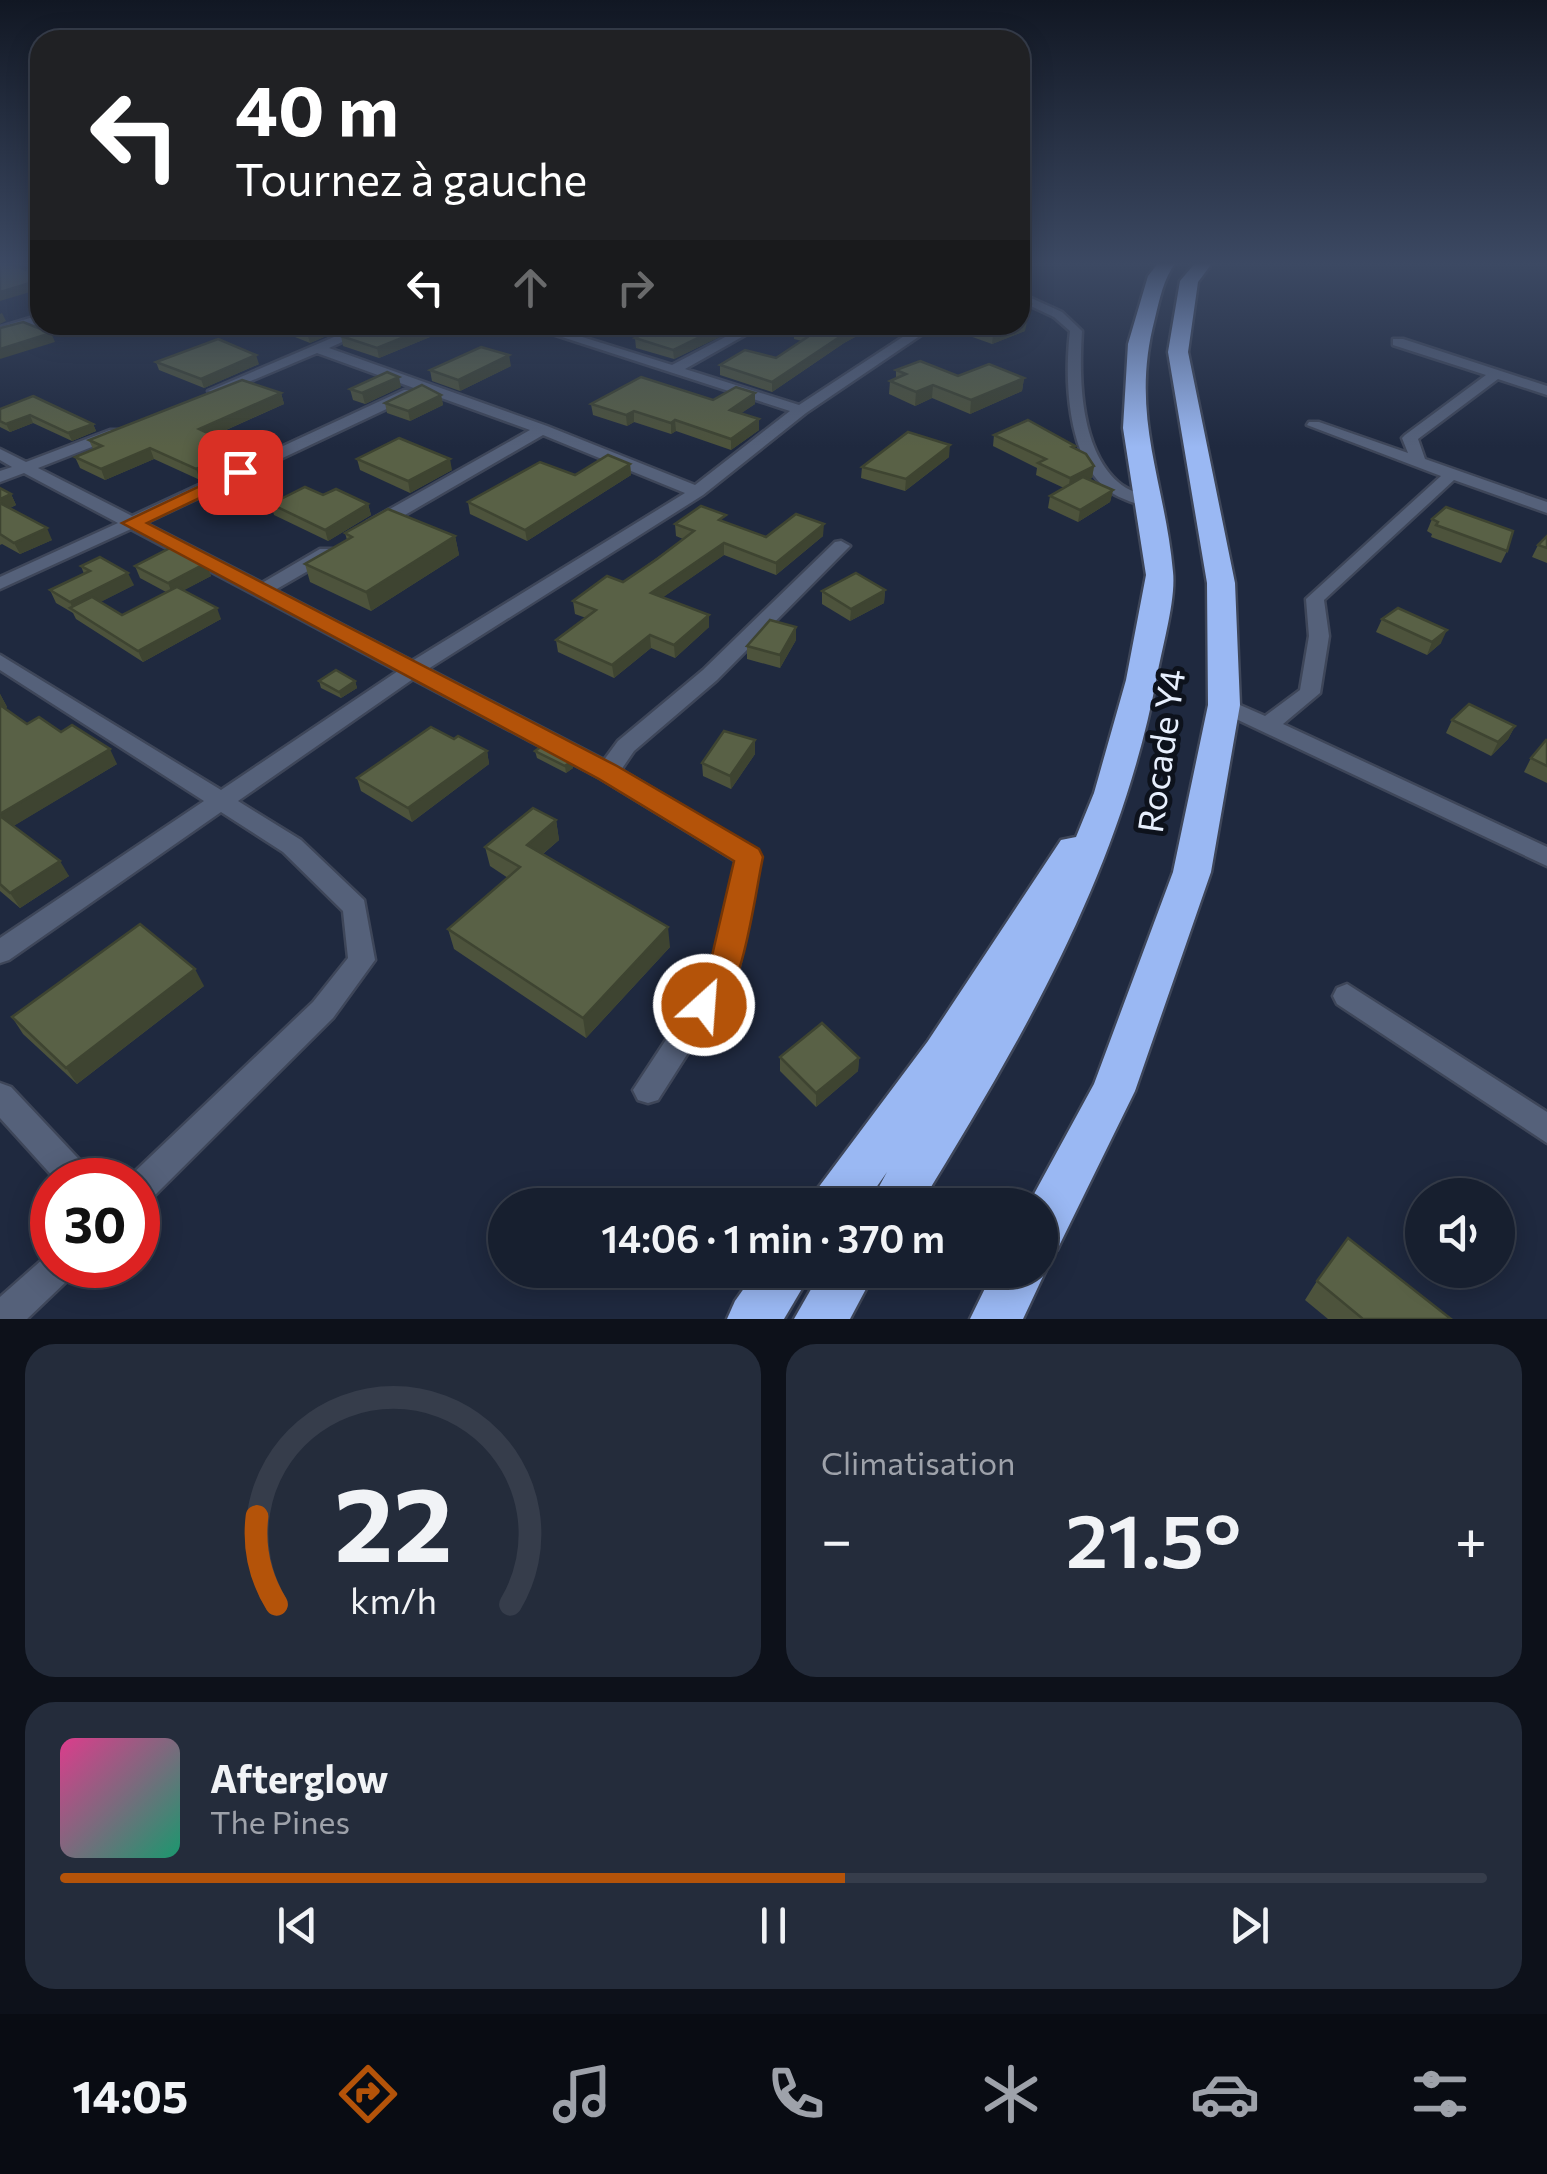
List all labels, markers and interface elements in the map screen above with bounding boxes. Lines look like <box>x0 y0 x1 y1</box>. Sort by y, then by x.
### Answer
text: 40 m <box>235 65 399 150</box>
icon: left <box>70 70 200 200</box>
text: Tournez à gauche <box>235 150 587 205</box>
icon: left <box>398 260 453 315</box>
icon: ahead <box>503 260 558 315</box>
icon: right <box>608 260 663 315</box>
pin <box>198 430 283 515</box>
icon: arrive <box>213 445 268 500</box>
street label: Rocade Y4 <box>1127 666 1192 835</box>
position arrow <box>652 953 756 1057</box>
speed limit sign: 30 <box>30 1158 160 1288</box>
map controls <box>1405 1178 1515 1288</box>
button: sound <box>1405 1178 1515 1288</box>
text: 14:06 · 1 min · 370 m <box>601 1214 945 1261</box>
text: Climatisation <box>821 1442 1015 1482</box>
text: 22 <box>334 1456 452 1583</box>
text: 21.5° <box>1066 1492 1241 1583</box>
text: − <box>821 1504 852 1571</box>
text: + <box>1455 1504 1487 1571</box>
text: km/h <box>350 1578 436 1621</box>
text: Afterglow <box>210 1754 388 1801</box>
text: The Pines <box>210 1801 350 1841</box>
icon: previous <box>270 1898 325 1953</box>
icon: pause <box>746 1898 801 1953</box>
icon: next <box>1222 1898 1277 1953</box>
icon: directions <box>333 2059 403 2129</box>
icon: music <box>547 2059 617 2129</box>
icon: phone <box>761 2059 831 2129</box>
icon: climate <box>976 2059 1046 2129</box>
icon: car <box>1190 2059 1260 2129</box>
icon: filters <box>1405 2059 1475 2129</box>
text: 14:05 <box>72 2067 188 2122</box>

